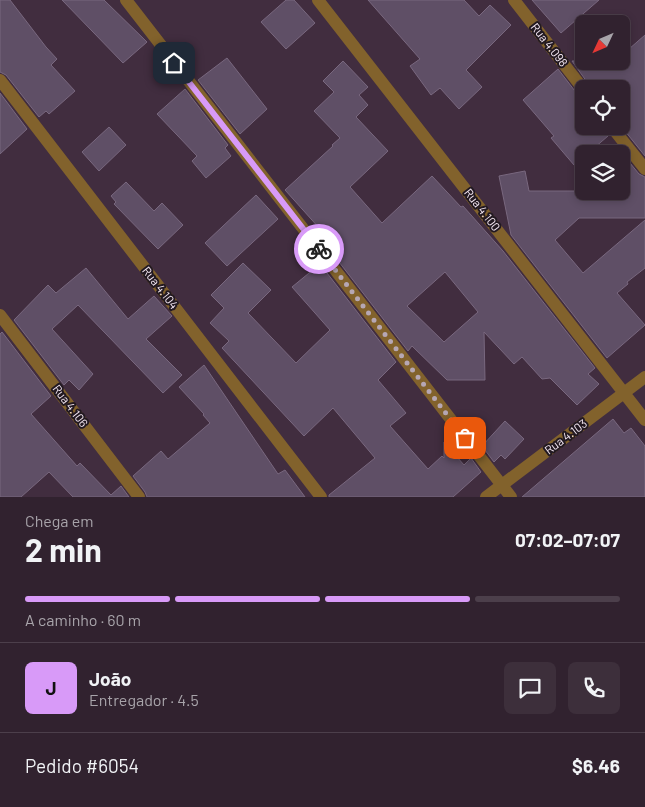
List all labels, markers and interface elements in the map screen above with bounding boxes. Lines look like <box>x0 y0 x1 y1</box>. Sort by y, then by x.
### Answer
north arrow <box>575 15 630 70</box>
map controls <box>575 15 630 200</box>
street label: Rua 4.098 <box>529 20 571 69</box>
pin <box>153 42 195 84</box>
icon: home <box>160 49 188 77</box>
button: locate <box>575 80 630 135</box>
button: layers <box>575 145 630 200</box>
street label: Rua 4.100 <box>462 185 504 233</box>
courier <box>294 224 344 274</box>
icon: bike <box>305 235 333 263</box>
street label: Rua 4.104 <box>140 263 182 311</box>
street label: Rua 4.106 <box>50 381 91 429</box>
street label: Rua 4.103 <box>541 416 589 457</box>
pin <box>444 417 486 459</box>
icon: bag <box>451 424 479 452</box>
text: Chega em <box>25 511 93 530</box>
text: 07:02–07:07 <box>515 528 620 551</box>
text: 2 min <box>25 530 102 568</box>
text: A caminho · 60 m <box>25 610 141 629</box>
button: chat <box>504 662 556 714</box>
button: phone <box>568 662 620 714</box>
text: João <box>89 667 131 690</box>
text: J <box>45 676 57 699</box>
text: Entregador · 4.5 <box>89 690 199 709</box>
text: Pedido #6054 <box>25 754 139 777</box>
text: $6.46 <box>572 754 620 777</box>

